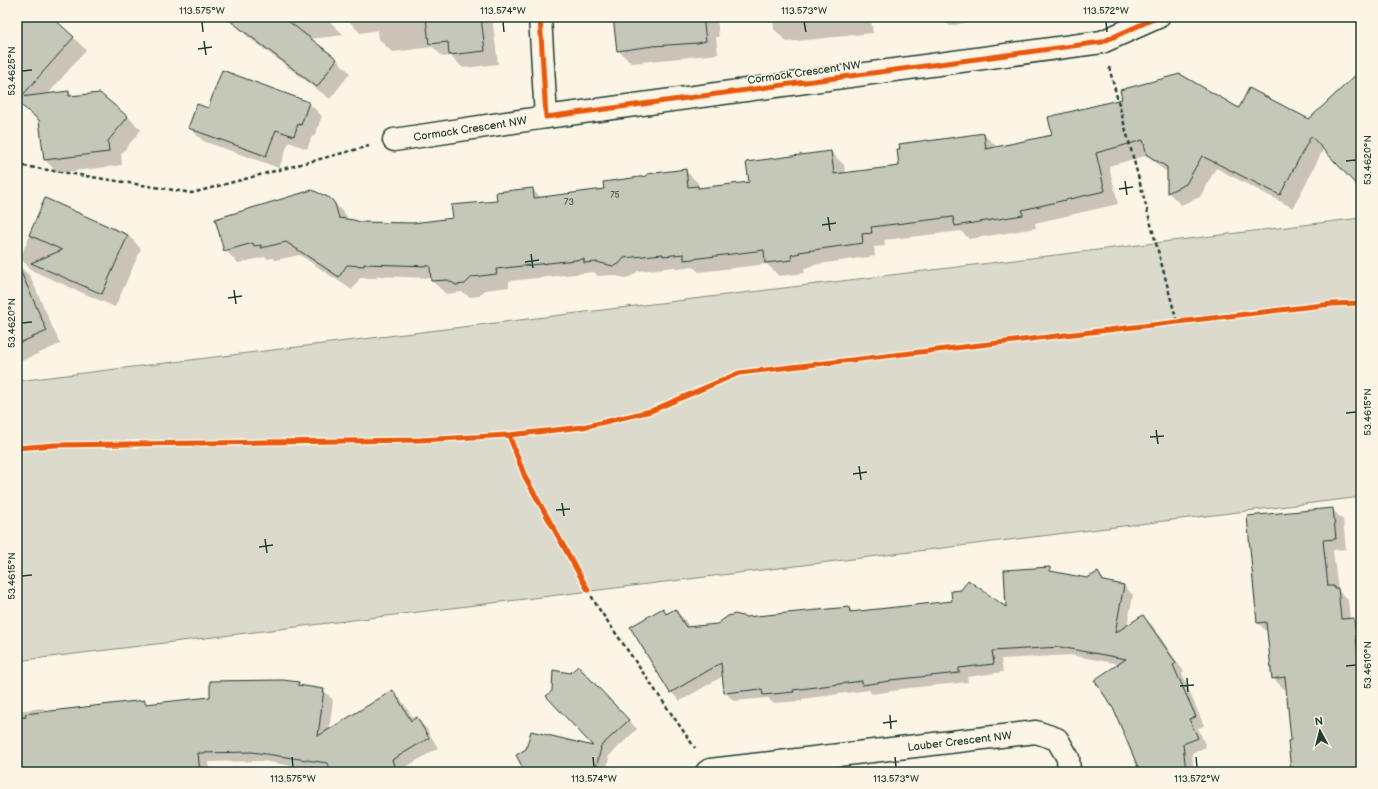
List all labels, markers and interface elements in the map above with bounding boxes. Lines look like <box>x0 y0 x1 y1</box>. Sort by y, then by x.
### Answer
text: 113.575°W <box>179 5 225 17</box>
text: 113.574°W <box>480 5 526 17</box>
text: 113.573°W <box>781 5 827 17</box>
text: 113.572°W <box>1083 5 1129 17</box>
text: 53.4625°N <box>6 46 18 96</box>
street label: Cormack Crescent NW <box>747 58 862 87</box>
street label: Cormack Crescent NW <box>413 114 528 144</box>
text: 53.4620°N <box>1362 135 1374 185</box>
house number: 75 <box>610 190 620 201</box>
house number: 73 <box>564 197 574 208</box>
text: 53.4620°N <box>6 298 18 348</box>
text: 53.4615°N <box>1362 388 1374 436</box>
text: 53.4615°N <box>6 552 18 600</box>
text: 53.4610°N <box>1362 641 1374 689</box>
north arrow <box>1300 711 1340 751</box>
text: N <box>1314 715 1324 729</box>
street label: Lauber Crescent NW <box>907 729 1013 754</box>
text: 113.575°W <box>270 773 316 785</box>
text: 113.574°W <box>571 773 617 785</box>
text: 113.573°W <box>873 773 919 785</box>
text: 113.572°W <box>1174 773 1220 785</box>

